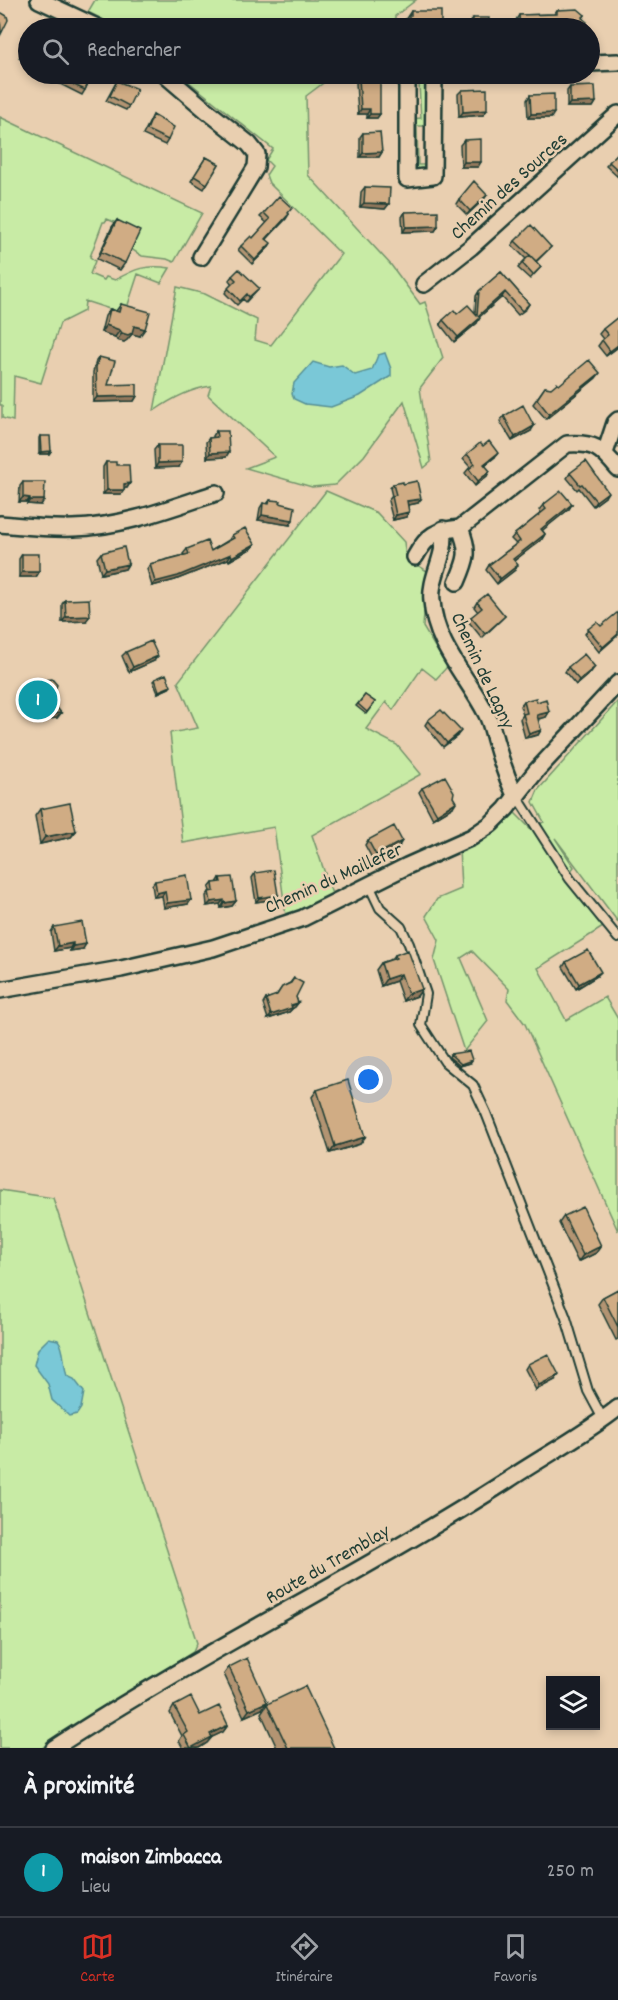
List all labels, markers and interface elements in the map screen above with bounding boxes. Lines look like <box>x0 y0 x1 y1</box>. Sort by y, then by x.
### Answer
search box <box>18 18 600 84</box>
icon: search <box>39 35 72 68</box>
text: Rechercher <box>87 36 181 67</box>
street label: Chemin des Sources <box>445 127 575 248</box>
street label: Chemin de Lagny <box>442 608 521 735</box>
pin: 1 <box>18 678 57 722</box>
street label: Chemin du Maillefer <box>261 837 408 923</box>
your location <box>354 1065 383 1094</box>
street label: Route du Tremblay <box>261 1518 397 1613</box>
map controls <box>546 1676 600 1730</box>
button: layers <box>546 1676 600 1730</box>
text: À proximité <box>24 1769 134 1806</box>
text: maison Zimbacca <box>81 1843 221 1874</box>
text: 1 <box>41 1858 46 1886</box>
text: 250 m <box>547 1858 594 1886</box>
text: Lieu <box>81 1874 110 1902</box>
tab: Carte <box>80 1930 115 1989</box>
tab: Itinéraire <box>275 1930 333 1989</box>
tab: Favoris <box>494 1930 538 1989</box>

